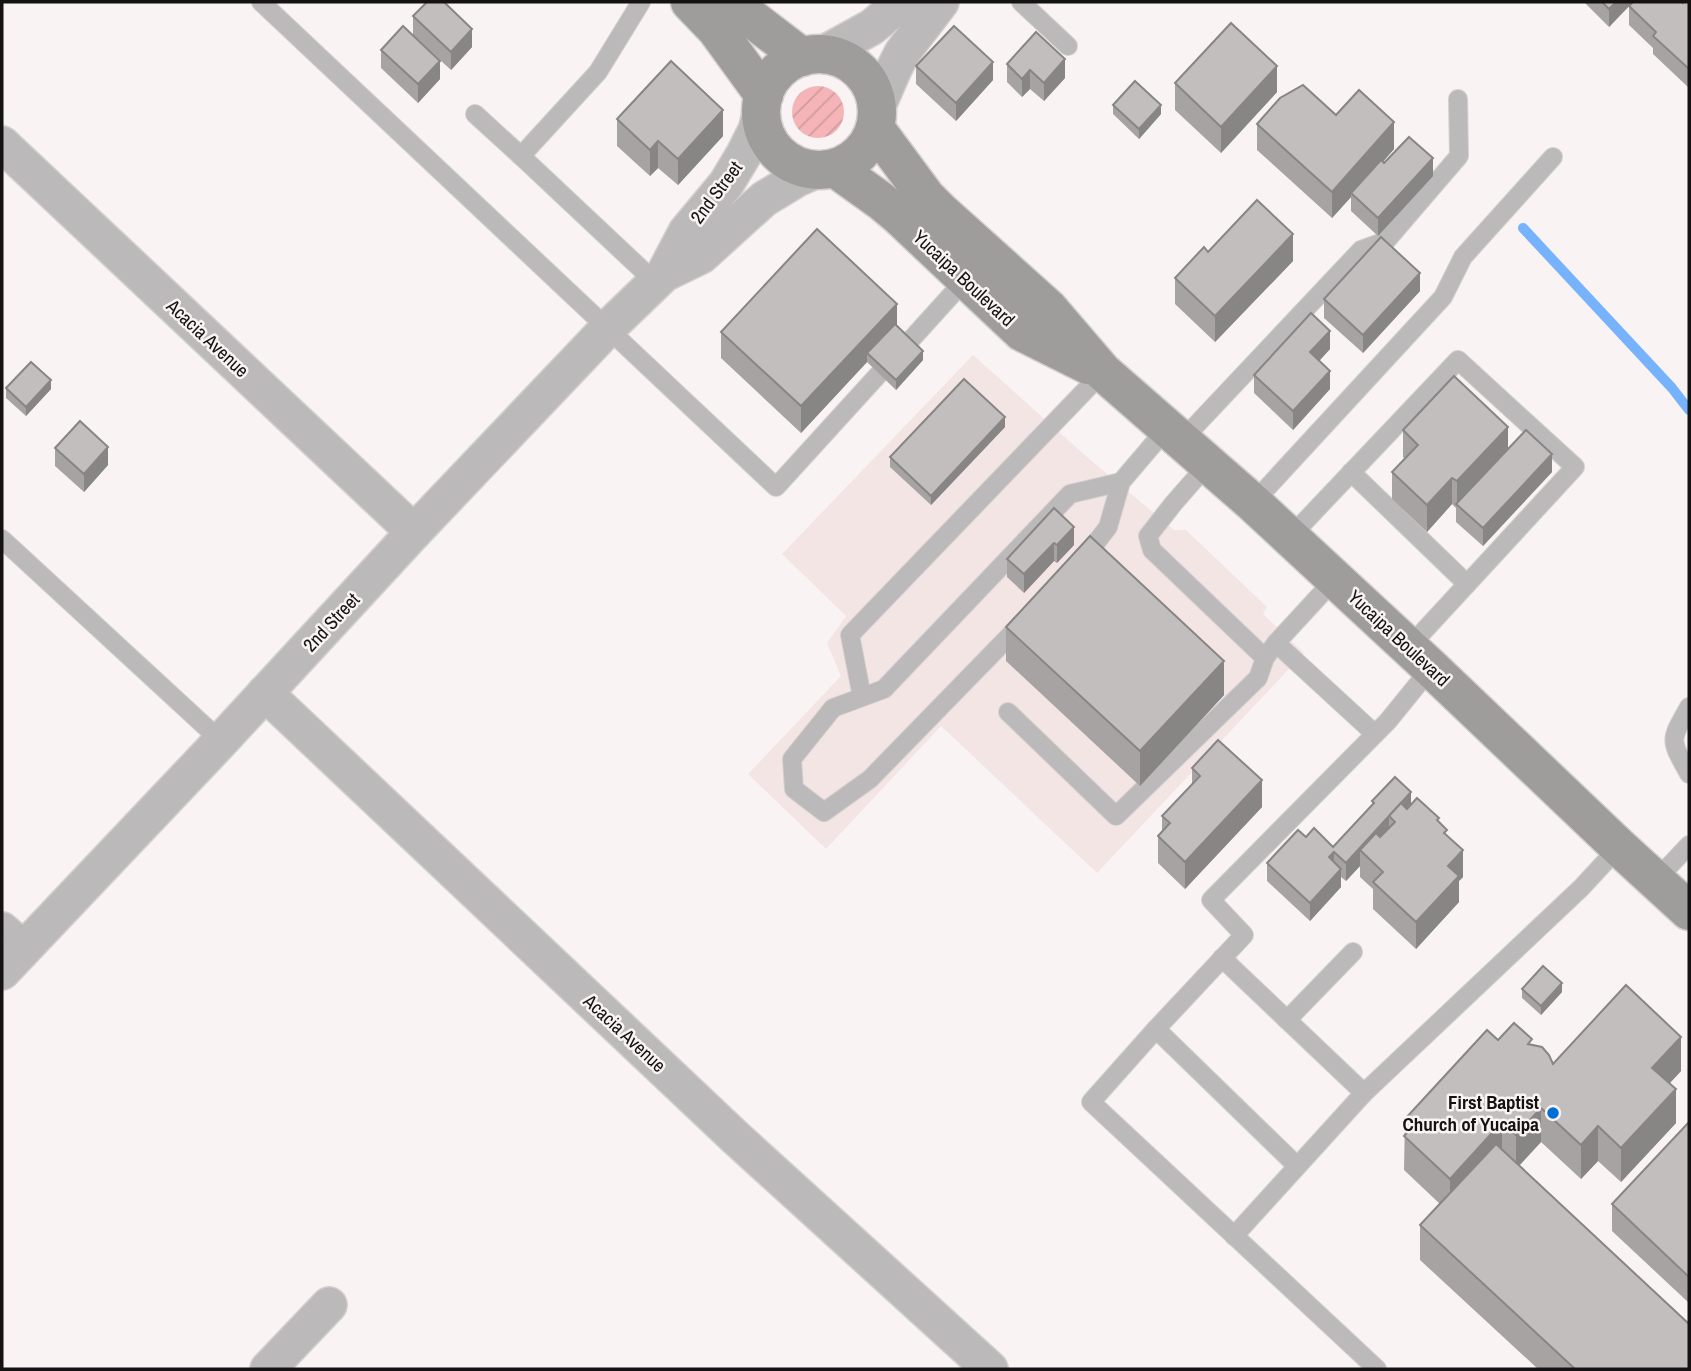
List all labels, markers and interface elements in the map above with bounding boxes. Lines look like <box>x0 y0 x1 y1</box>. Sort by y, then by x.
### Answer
street label: 2nd Street <box>684 155 748 229</box>
street label: Yucaipa Boulevard <box>907 224 1021 332</box>
street label: Acacia Avenue <box>160 292 255 383</box>
street label: Yucaipa Boulevard <box>1342 584 1456 692</box>
street label: 2nd Street <box>297 586 365 657</box>
street label: Acacia Avenue <box>577 987 672 1078</box>
place label: First Baptist Church of Yucaipa <box>1402 1089 1539 1137</box>
marker: First Baptist Church of Yucaipa <box>1545 1105 1561 1121</box>

